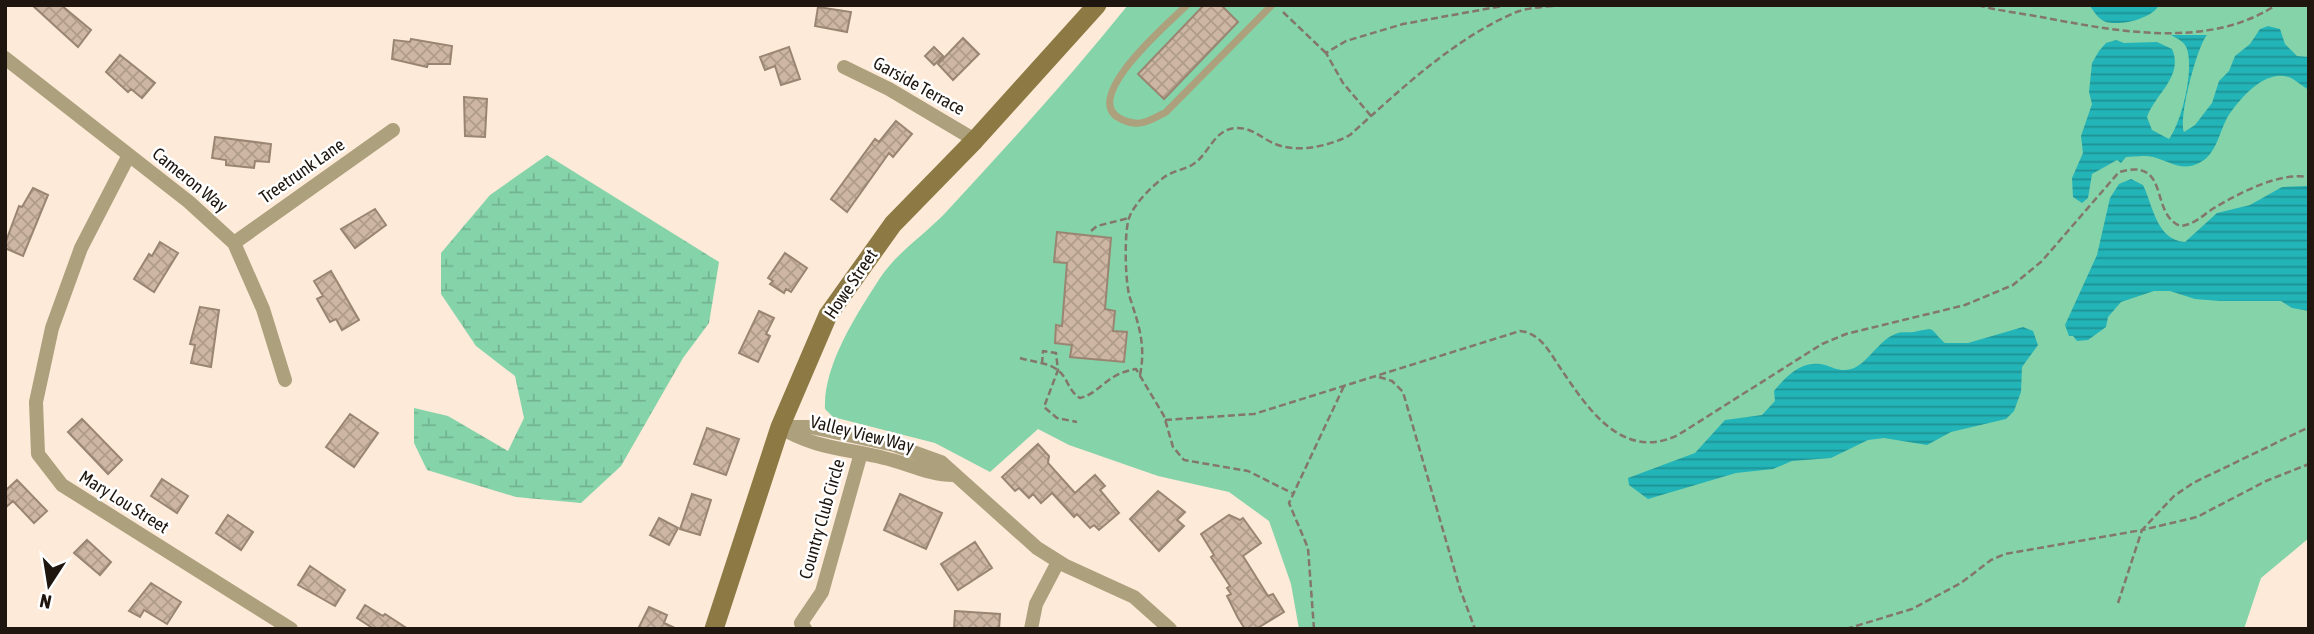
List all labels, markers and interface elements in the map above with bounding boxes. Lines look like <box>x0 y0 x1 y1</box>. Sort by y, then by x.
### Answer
street label: Garside Terrace <box>870 52 969 119</box>
street label: Treetrunk Lane <box>255 134 348 208</box>
street label: Cameron Way <box>148 143 232 216</box>
street label: Howe Street <box>820 245 882 323</box>
street label: Valley View Way <box>808 410 916 457</box>
street label: Country Club Circle <box>794 456 849 581</box>
street label: Mary Lou Street <box>76 466 173 537</box>
north arrow <box>14 550 84 620</box>
text: N <box>38 590 53 614</box>

